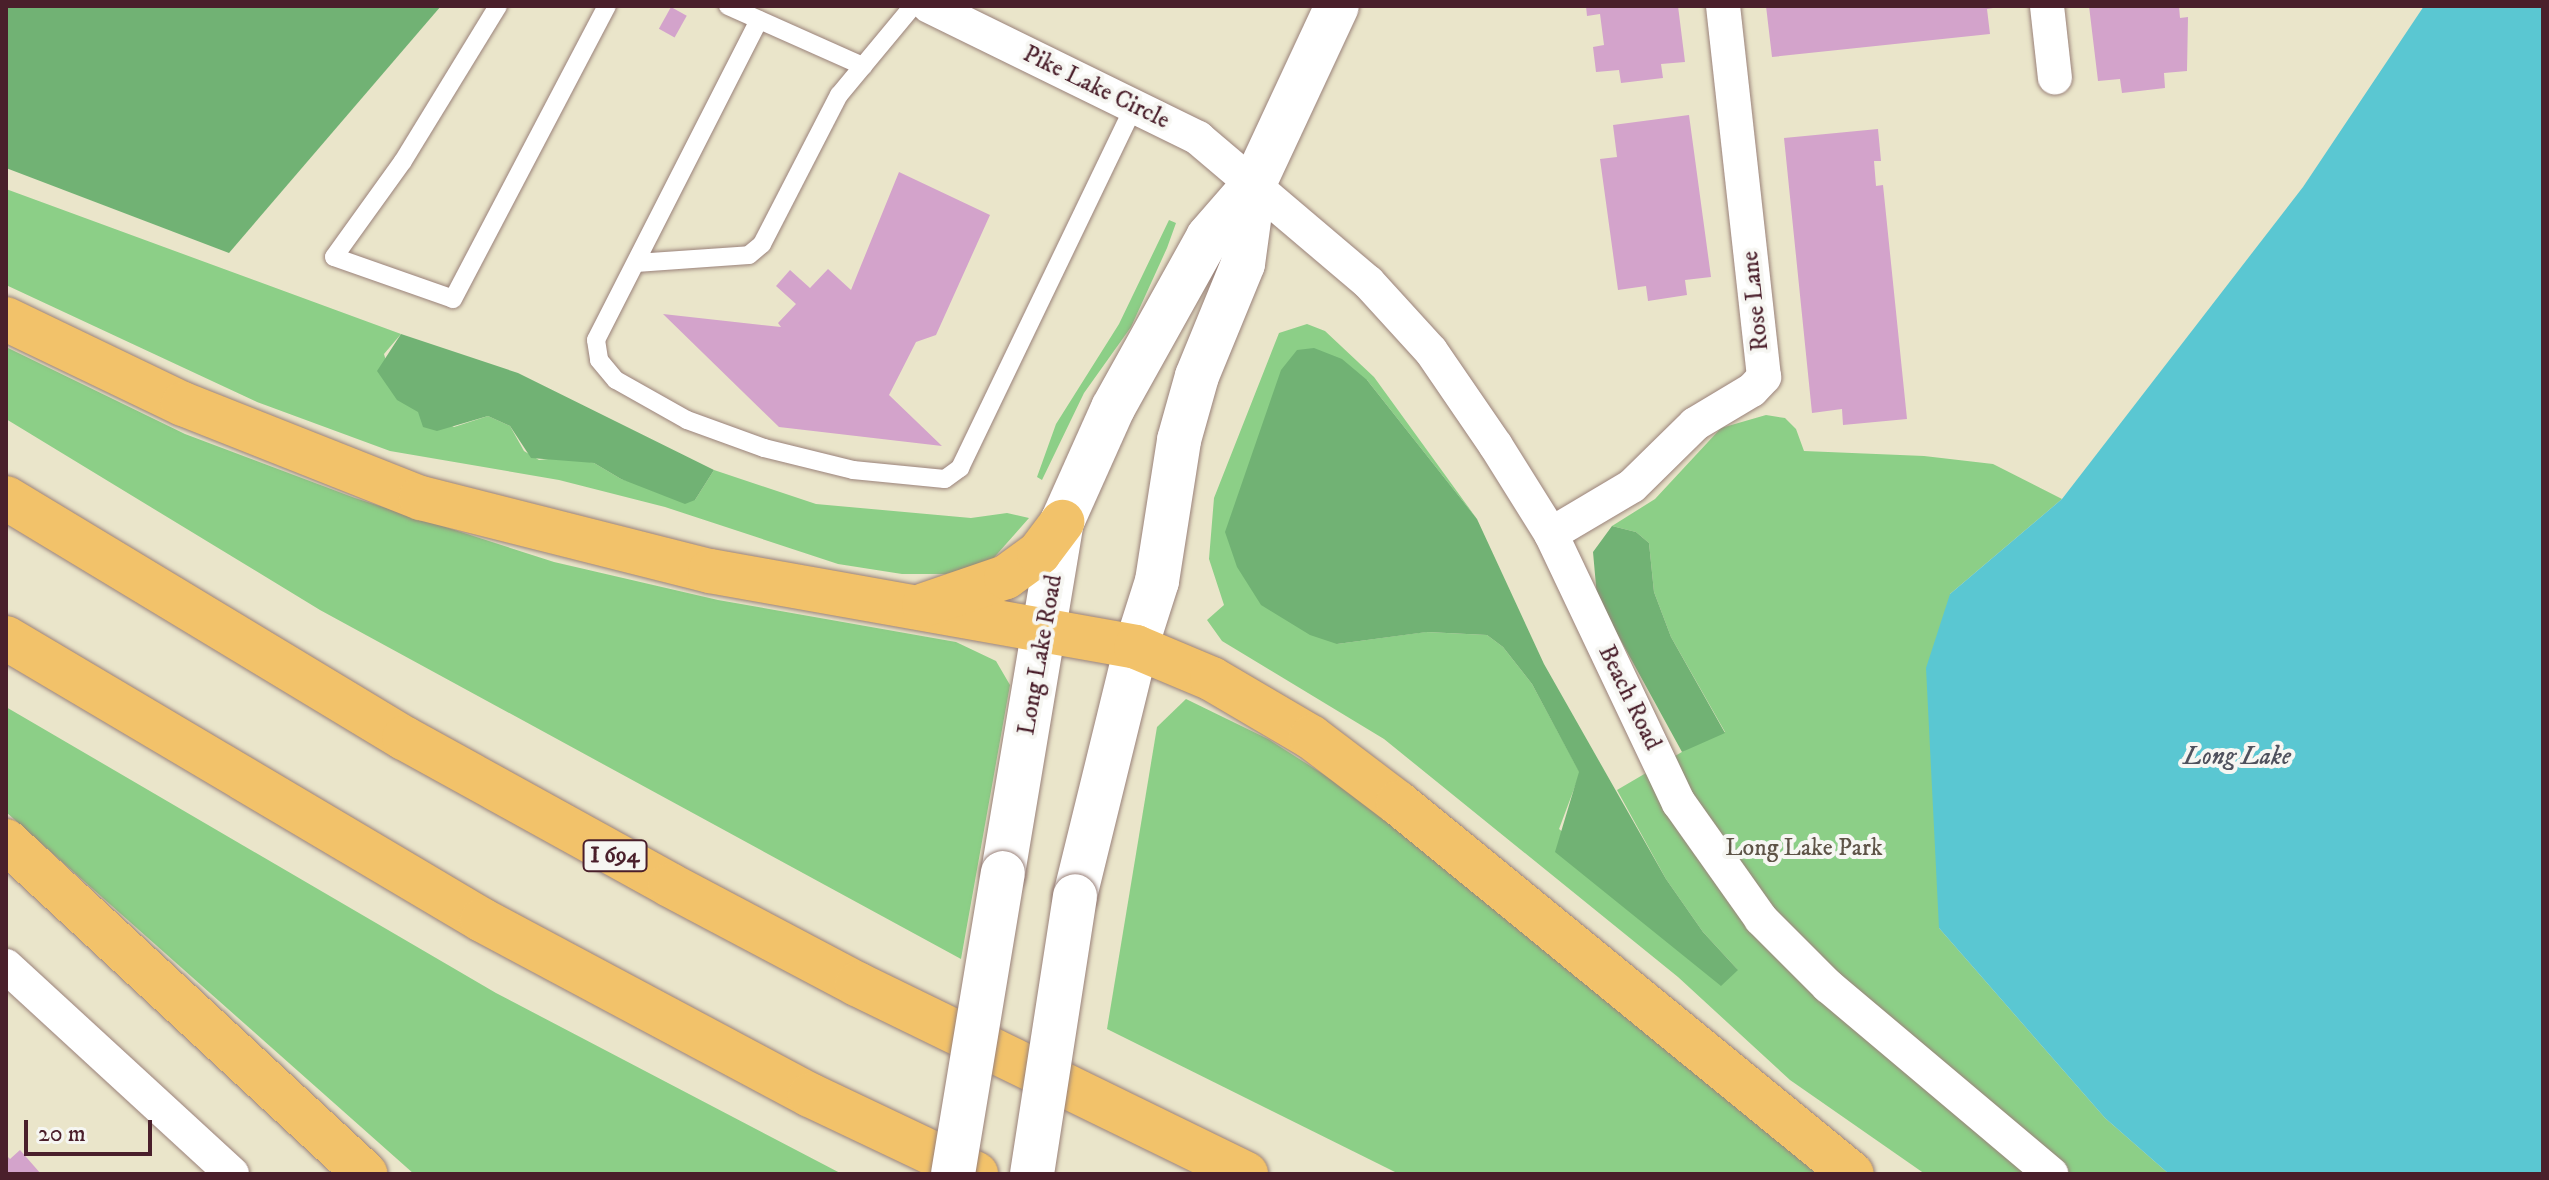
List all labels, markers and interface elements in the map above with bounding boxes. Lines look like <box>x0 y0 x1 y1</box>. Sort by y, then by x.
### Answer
street label: Pike Lake Circle <box>1018 40 1174 136</box>
street label: Rose Lane <box>1736 250 1776 352</box>
street label: Long Lake Road <box>1013 573 1069 737</box>
street label: Beach Road <box>1591 641 1667 755</box>
water label: Long Lake <box>2183 741 2291 773</box>
park label: Long Lake Park <box>1725 835 1883 863</box>
road number: I 694 <box>581 838 649 874</box>
scale bar <box>28 1104 156 1154</box>
text: 20 m <box>38 1119 86 1149</box>

